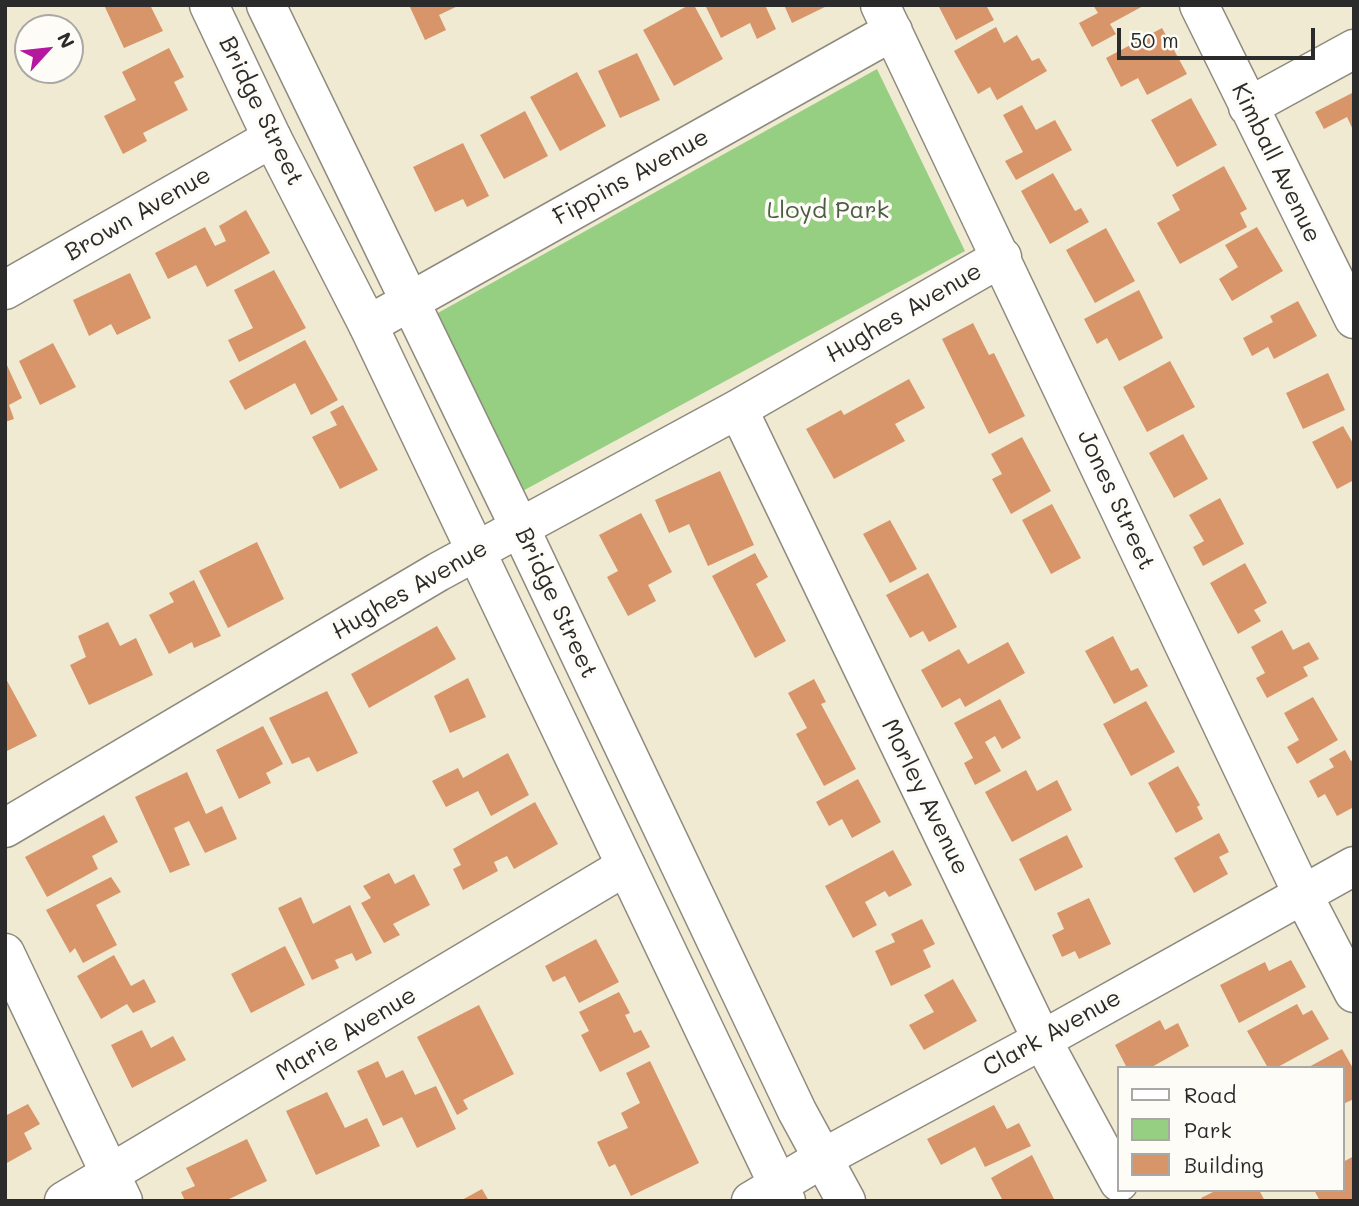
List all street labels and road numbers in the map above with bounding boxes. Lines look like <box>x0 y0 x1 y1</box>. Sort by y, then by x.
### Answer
street label: Bridge Street <box>212 32 310 190</box>
street label: Kimball Avenue <box>1225 78 1327 248</box>
street label: Fippins Avenue <box>548 122 714 232</box>
street label: Brown Avenue <box>60 161 216 267</box>
street label: Hughes Avenue <box>821 257 987 369</box>
street label: Jones Street <box>1071 425 1161 575</box>
street label: Bridge Street <box>509 523 603 683</box>
street label: Hughes Avenue <box>327 534 493 646</box>
street label: Morley Avenue <box>875 714 975 880</box>
street label: Marie Avenue <box>270 981 422 1087</box>
street label: Clark Avenue <box>978 983 1126 1083</box>

